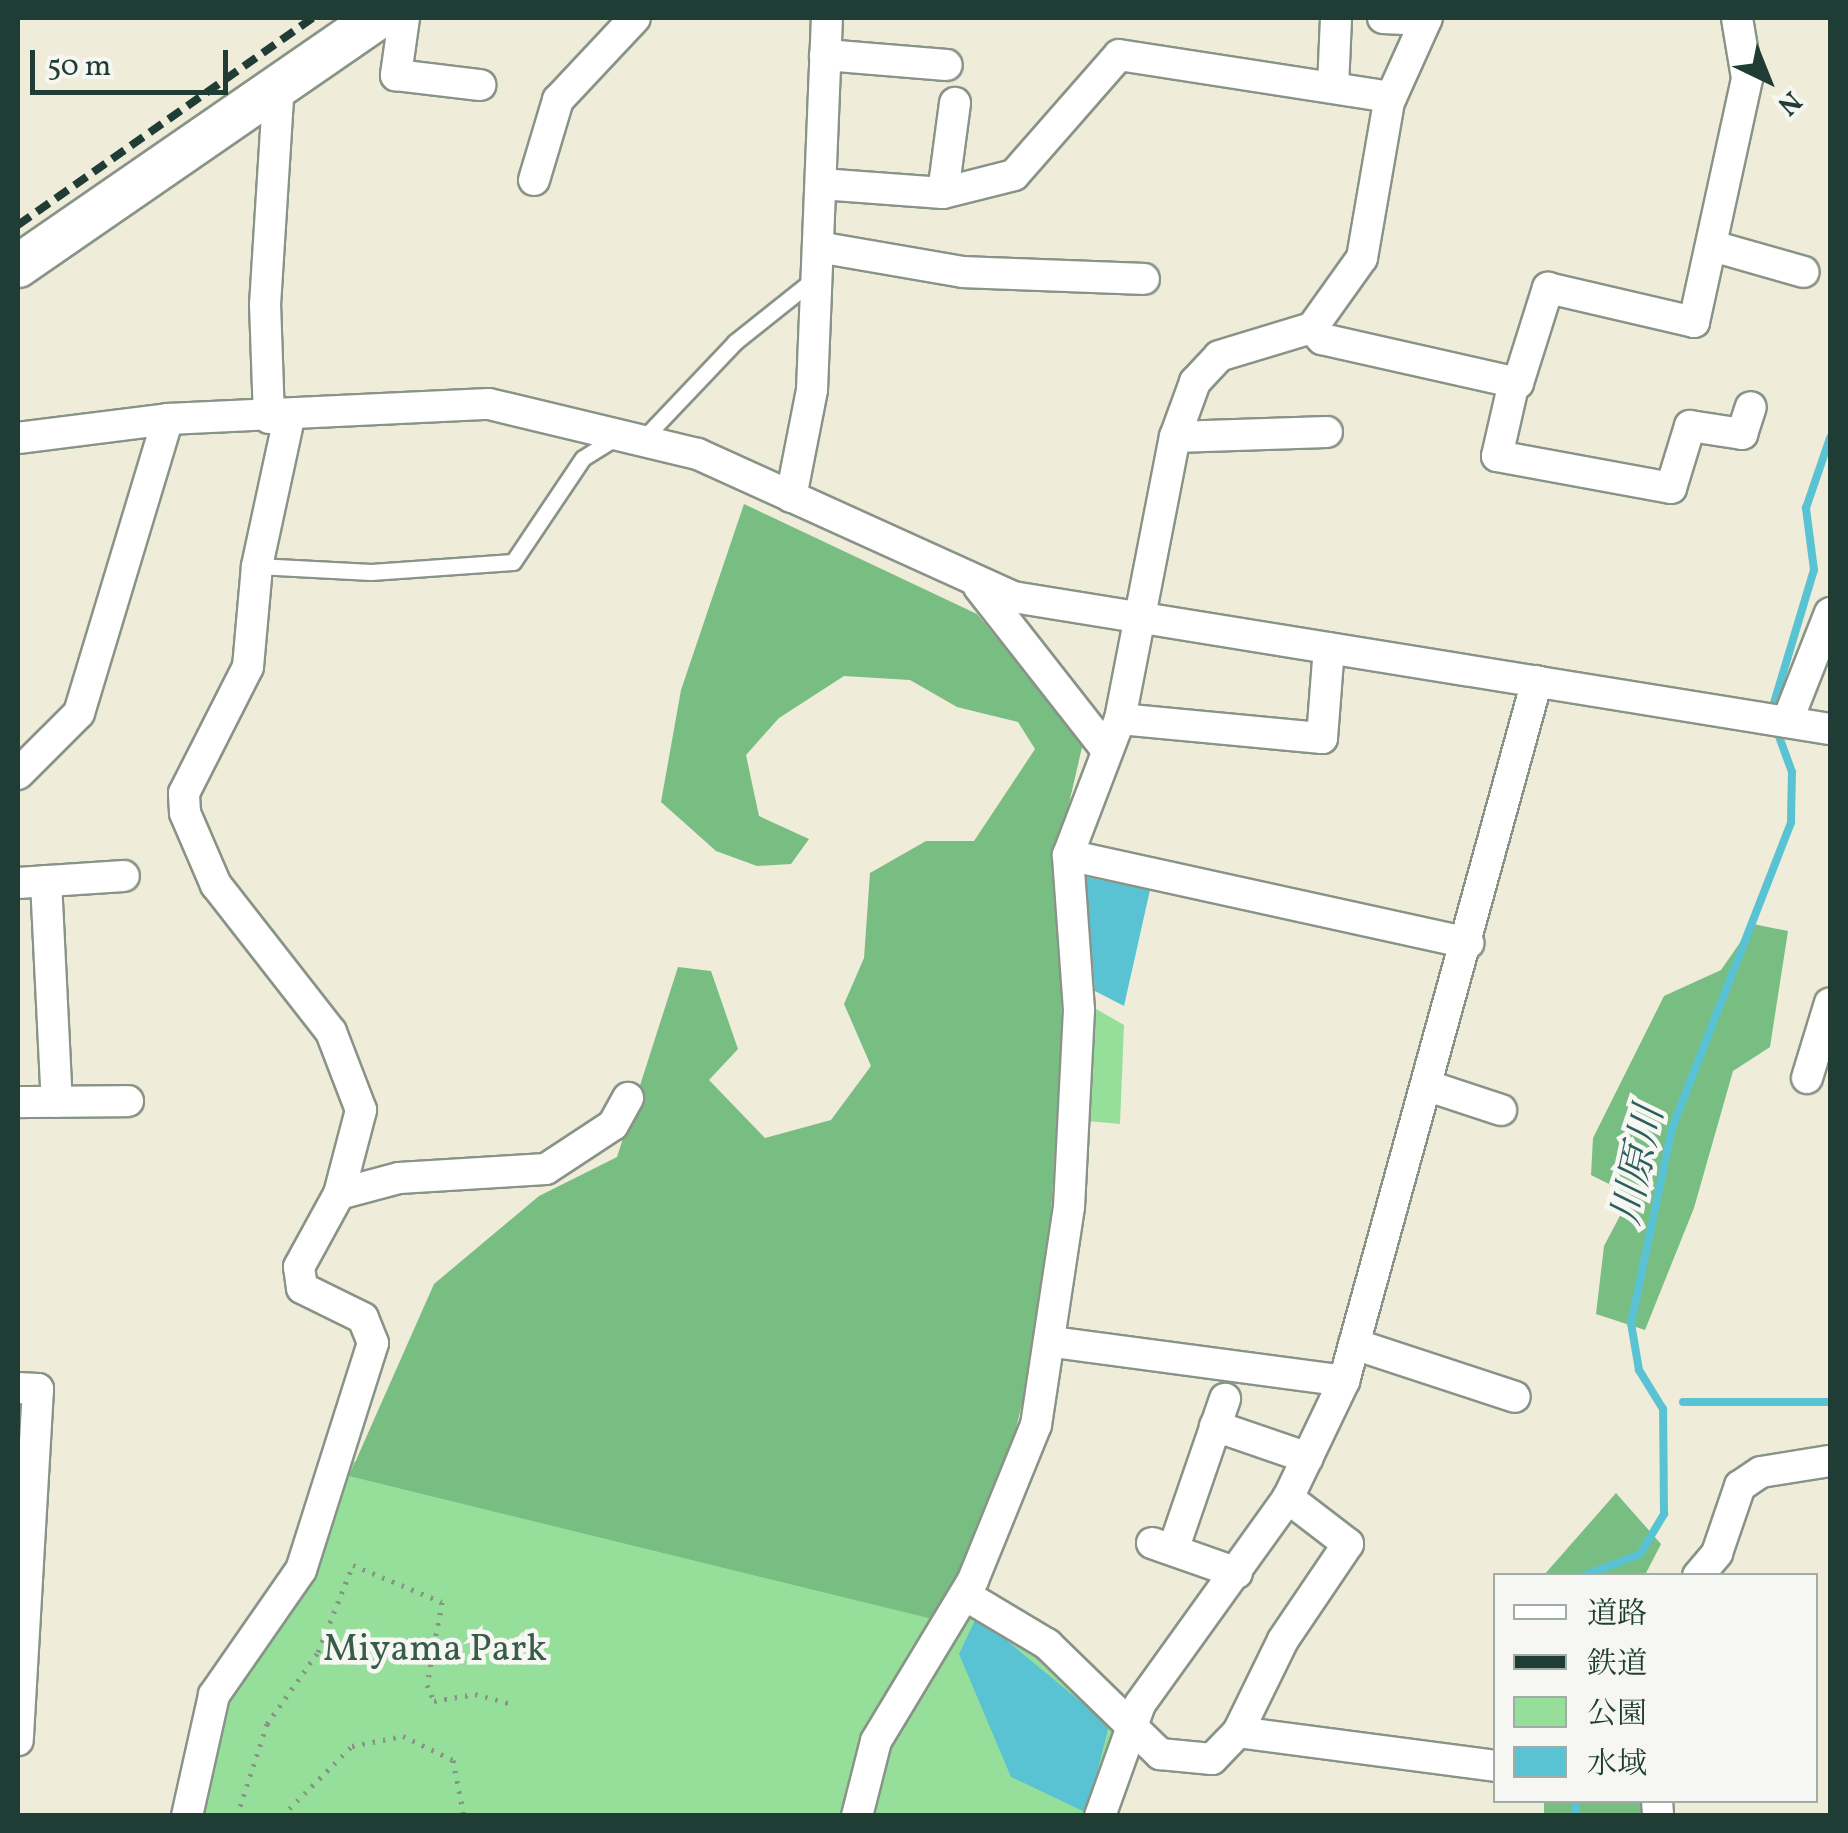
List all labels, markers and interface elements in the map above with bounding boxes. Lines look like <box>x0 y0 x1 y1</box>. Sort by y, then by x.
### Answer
scale bar <box>35 30 232 92</box>
north arrow <box>1718 30 1818 130</box>
text: 50 m <box>47 46 111 88</box>
text: N <box>1768 81 1810 123</box>
water label: 川原川 <box>1604 1102 1676 1230</box>
legend <box>1493 1573 1818 1803</box>
text: 道路 <box>1587 1594 1647 1636</box>
park label: Miyama Park <box>323 1628 547 1674</box>
text: 鉄道 <box>1587 1644 1647 1686</box>
text: 公園 <box>1587 1694 1647 1736</box>
text: 水域 <box>1587 1744 1647 1786</box>

